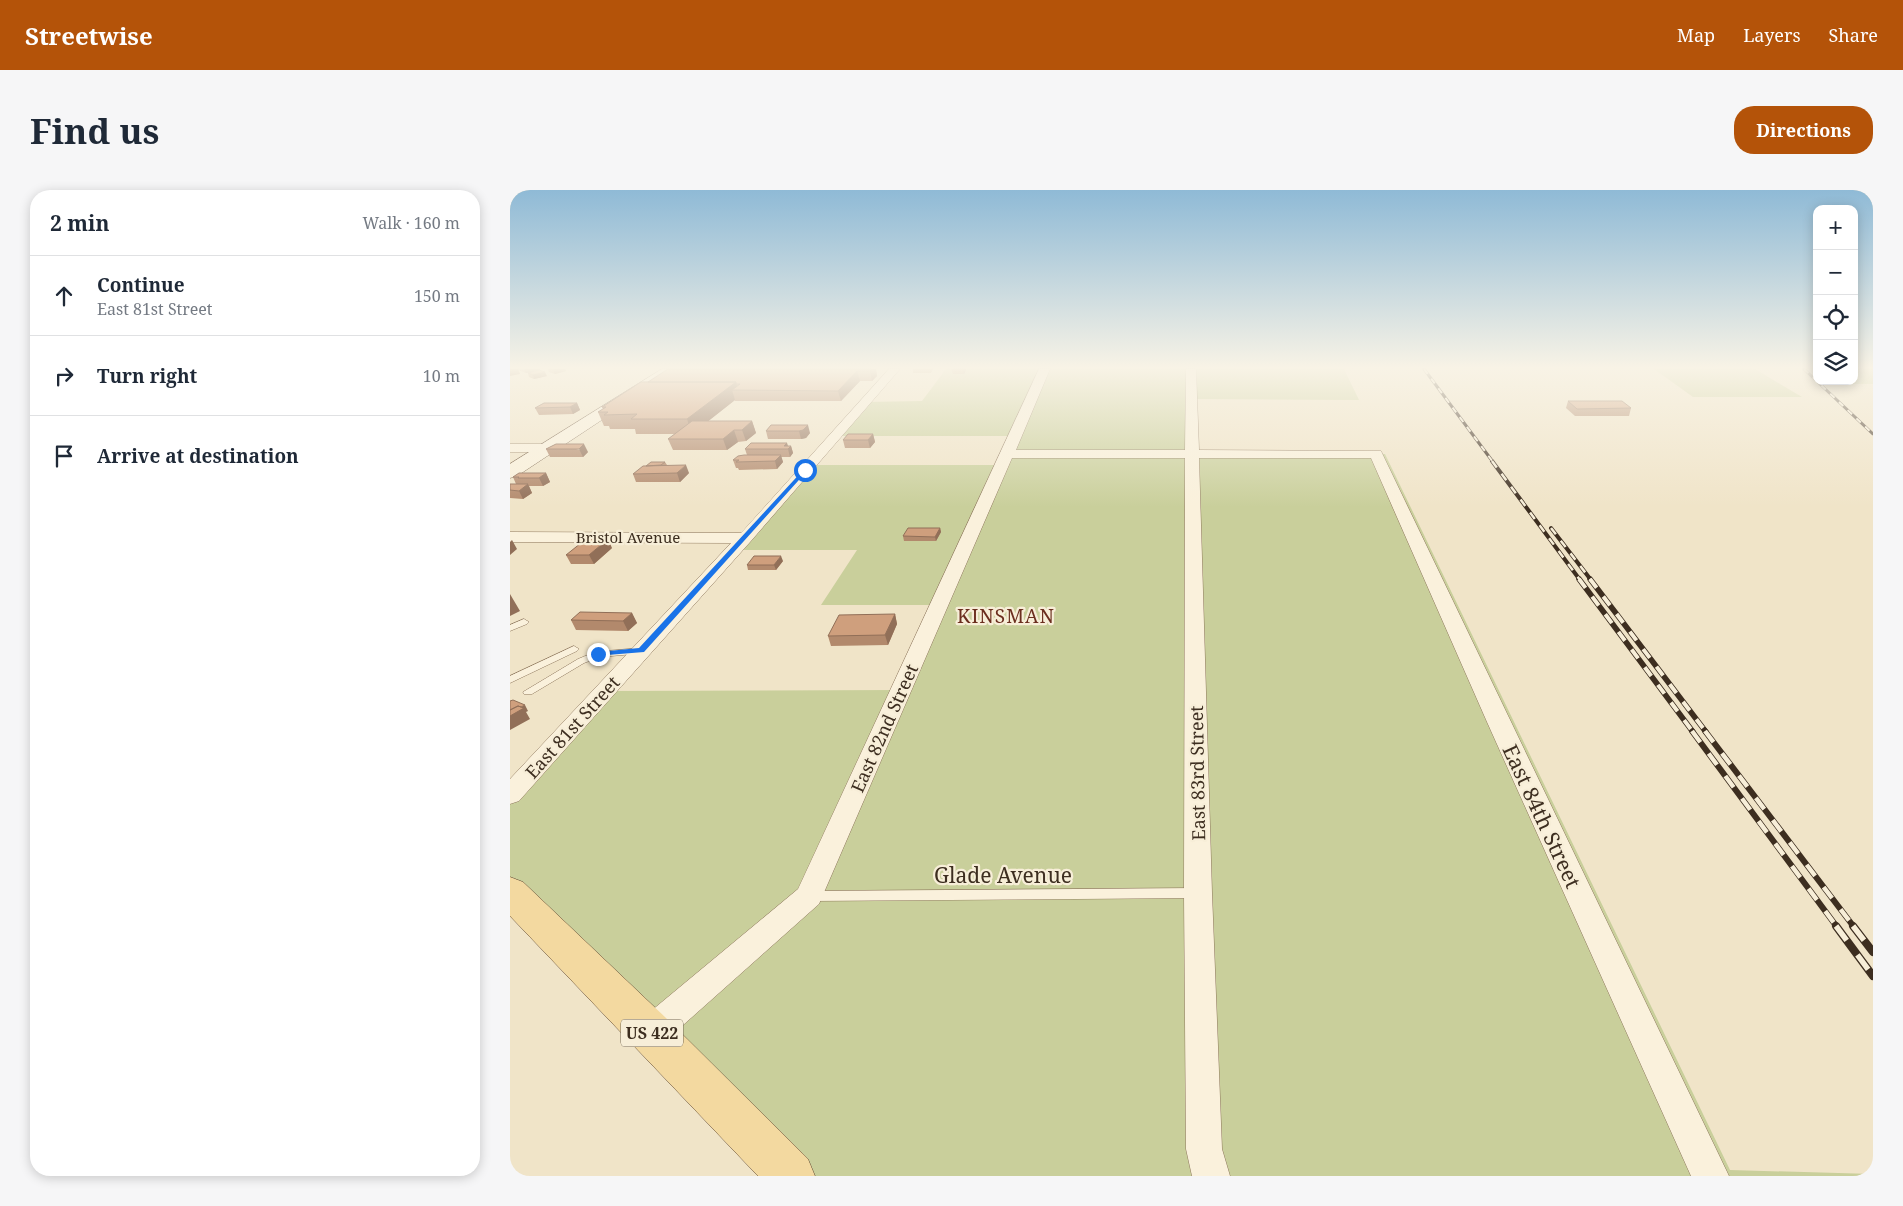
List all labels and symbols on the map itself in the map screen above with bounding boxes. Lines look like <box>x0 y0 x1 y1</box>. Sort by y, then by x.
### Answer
route start <box>794 459 817 482</box>
street label: Bristol Avenue <box>576 527 680 547</box>
district label: KINSMAN <box>957 603 1055 629</box>
route end <box>587 643 610 666</box>
street label: East 82nd Street <box>845 660 923 796</box>
street label: East 81st Street <box>520 671 624 783</box>
street label: East 83rd Street <box>1184 705 1210 841</box>
street label: East 84th Street <box>1496 740 1588 892</box>
street label: Glade Avenue <box>934 861 1072 889</box>
road number: US 422 <box>621 1020 683 1046</box>

